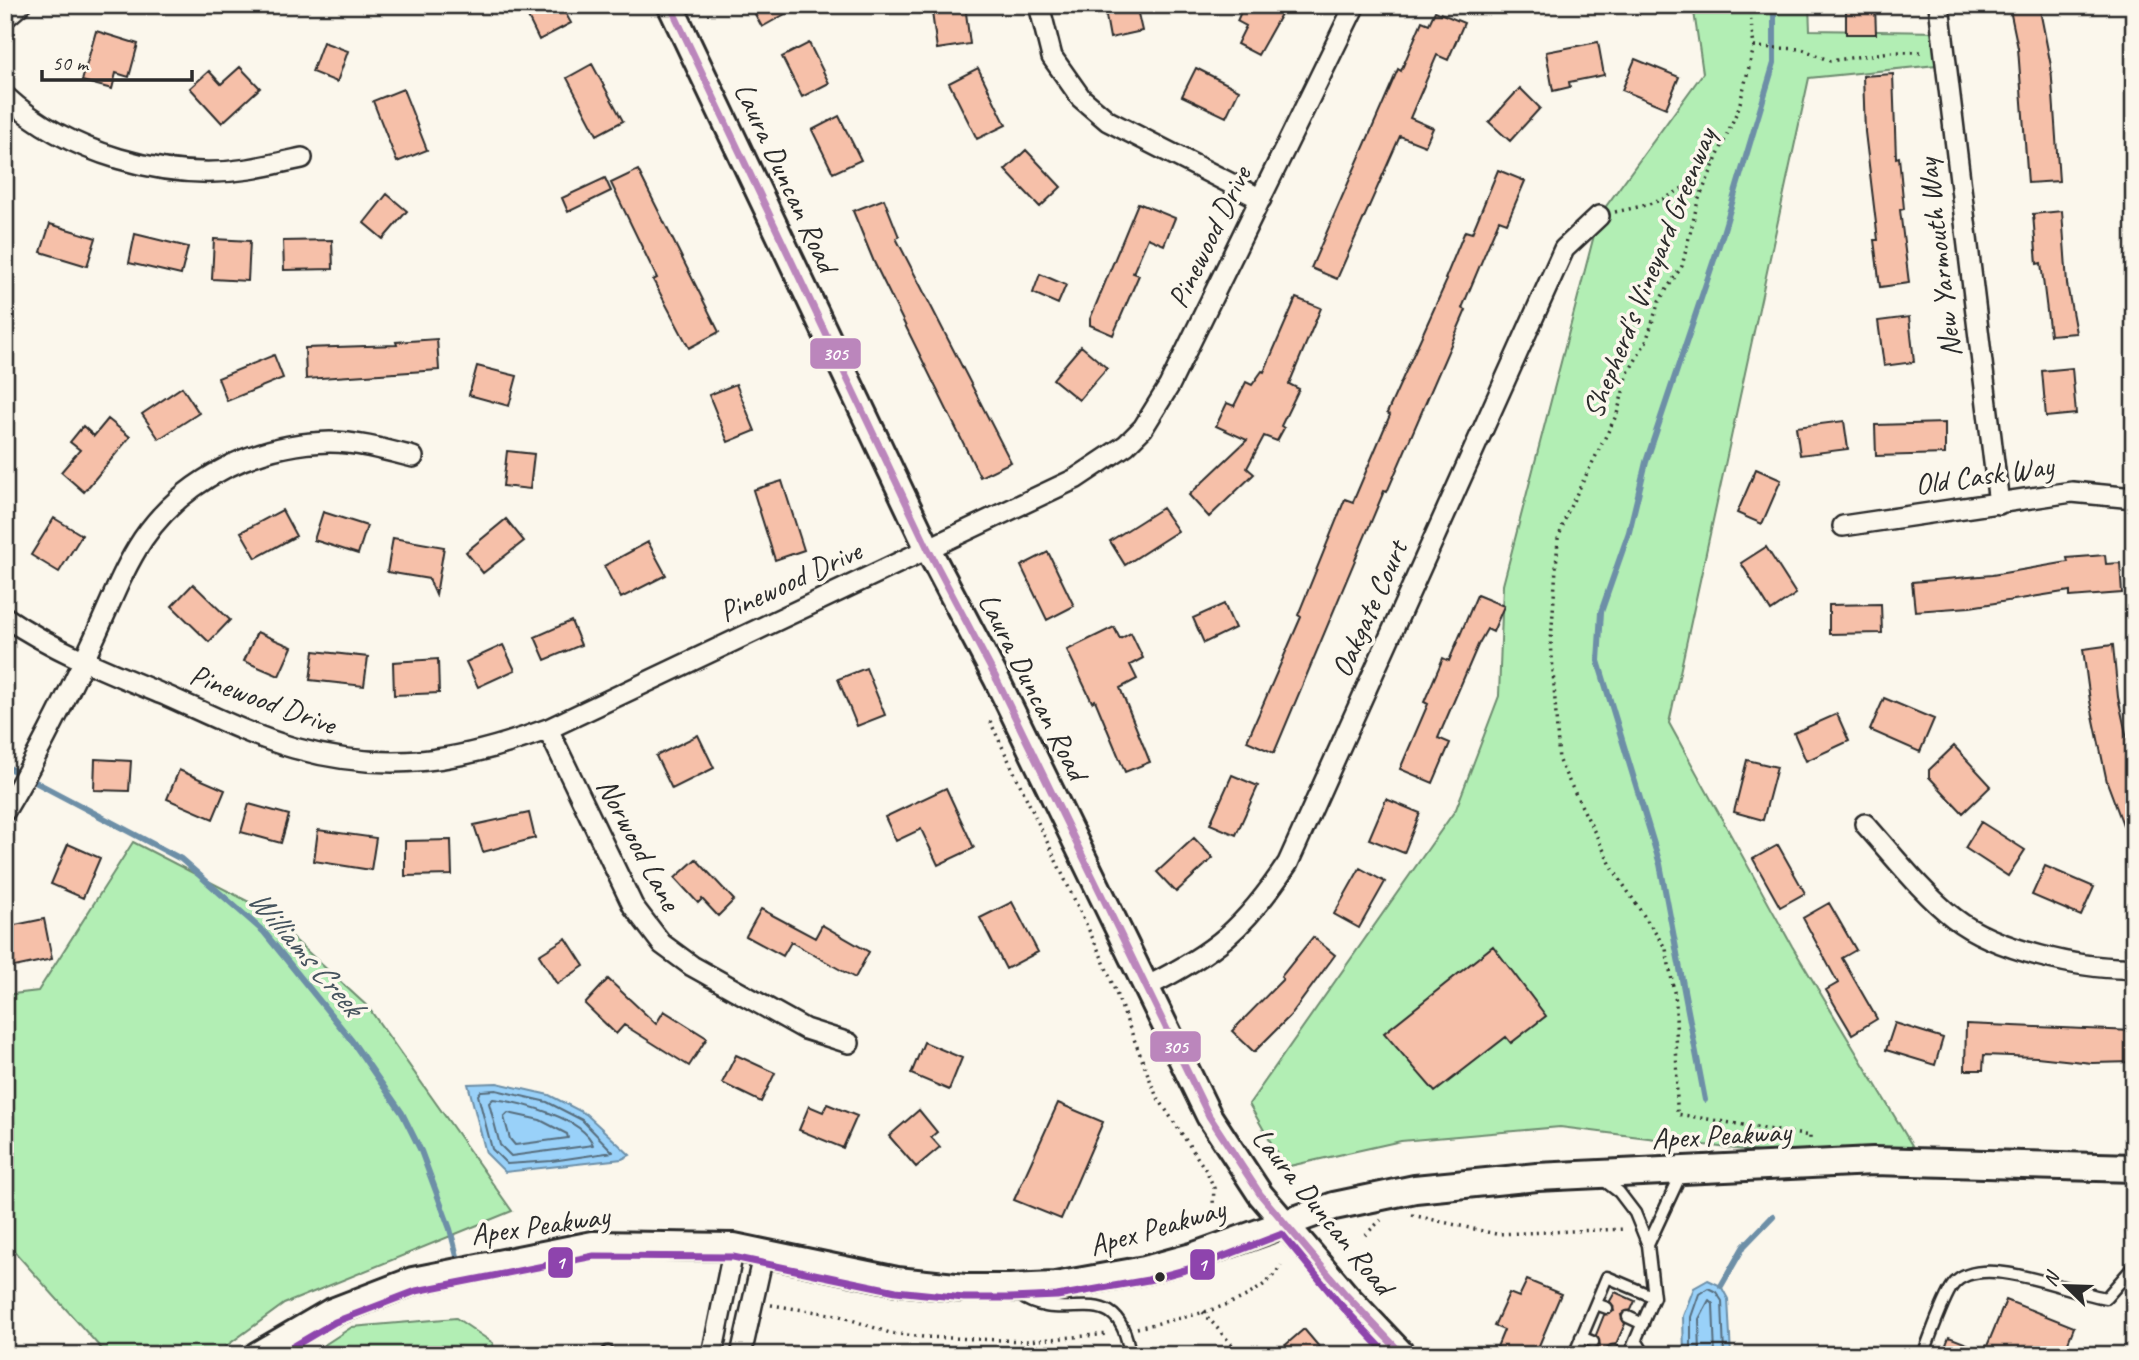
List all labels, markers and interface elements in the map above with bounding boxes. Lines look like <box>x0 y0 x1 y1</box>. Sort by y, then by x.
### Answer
scale bar <box>42 38 192 82</box>
text: 50 m <box>52 50 90 76</box>
street label: Laura Duncan Road <box>726 76 848 282</box>
street label: Shepherd's Vineyard Greenway <box>1573 120 1726 424</box>
street label: New Yarmouth Way <box>1908 154 1970 360</box>
street label: Pinewood Drive <box>1158 158 1260 314</box>
line badge: 305 <box>809 337 862 370</box>
text: 305 <box>822 342 849 366</box>
street label: Old Cask Way <box>1912 446 2057 503</box>
street label: Pinewood Drive <box>713 531 869 630</box>
street label: Oakgate Court <box>1322 532 1417 683</box>
street label: Laura Duncan Road <box>970 586 1098 790</box>
street label: Pinewood Drive <box>185 655 343 744</box>
street label: Norwood Lane <box>588 771 691 919</box>
water label: Williams Creek <box>239 880 376 1029</box>
line badge: 305 <box>1149 1030 1202 1063</box>
text: 305 <box>1162 1035 1189 1059</box>
street label: Apex Peakway <box>1650 1112 1793 1158</box>
street label: Laura Duncan Road <box>1244 1120 1405 1306</box>
street label: Apex Peakway <box>1085 1189 1231 1264</box>
street label: Apex Peakway <box>468 1196 613 1254</box>
line badge: 1 <box>547 1246 574 1279</box>
line badge: 1 <box>1189 1248 1216 1281</box>
text: 1 <box>556 1251 567 1275</box>
north arrow <box>2030 1252 2100 1322</box>
text: 1 <box>1198 1253 1209 1277</box>
text: N <box>2038 1267 2066 1290</box>
unlabelled marker <box>1153 1270 1167 1284</box>

